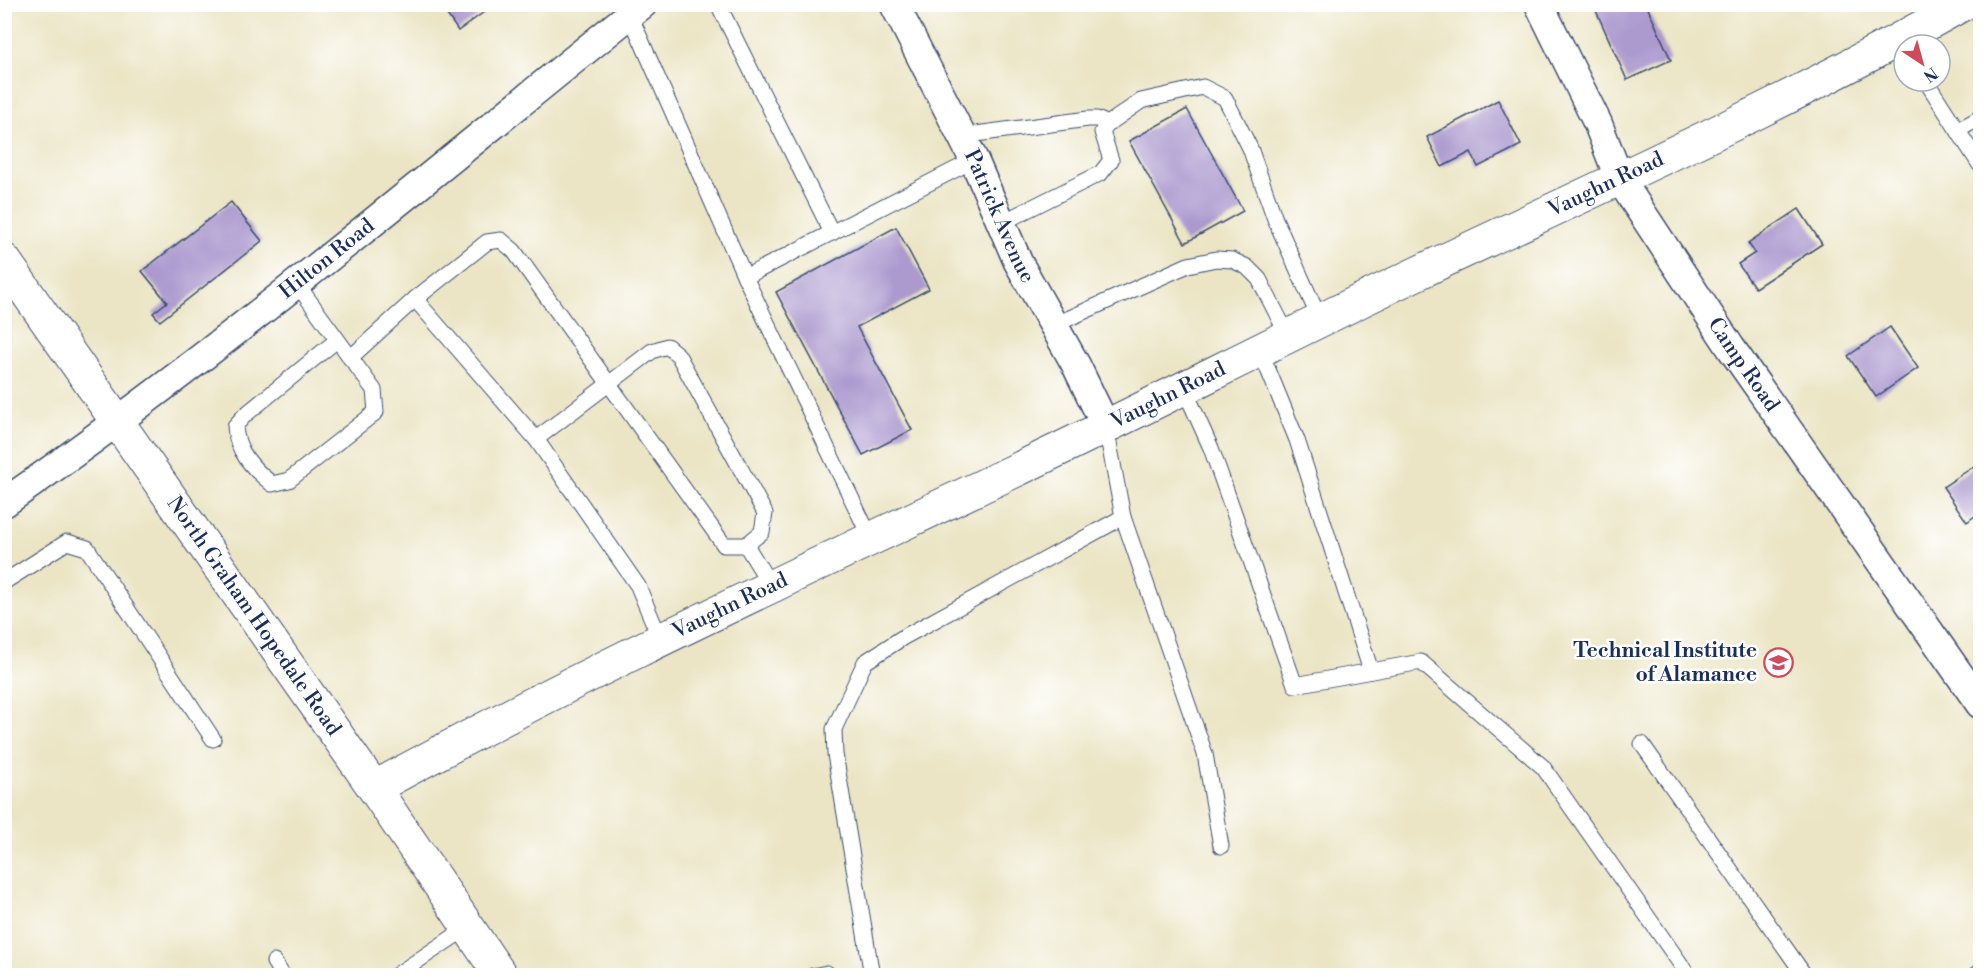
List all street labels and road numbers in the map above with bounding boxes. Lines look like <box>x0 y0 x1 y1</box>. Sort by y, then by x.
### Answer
street label: Patrick Avenue <box>958 145 1040 288</box>
street label: Vaughn Road <box>1543 146 1668 224</box>
street label: Hilton Road <box>274 213 380 305</box>
street label: Camp Road <box>1702 313 1785 417</box>
street label: Vaughn Road <box>1106 356 1230 436</box>
street label: North Graham Hopedale Road <box>161 492 346 741</box>
street label: Vaughn Road <box>667 567 792 645</box>

